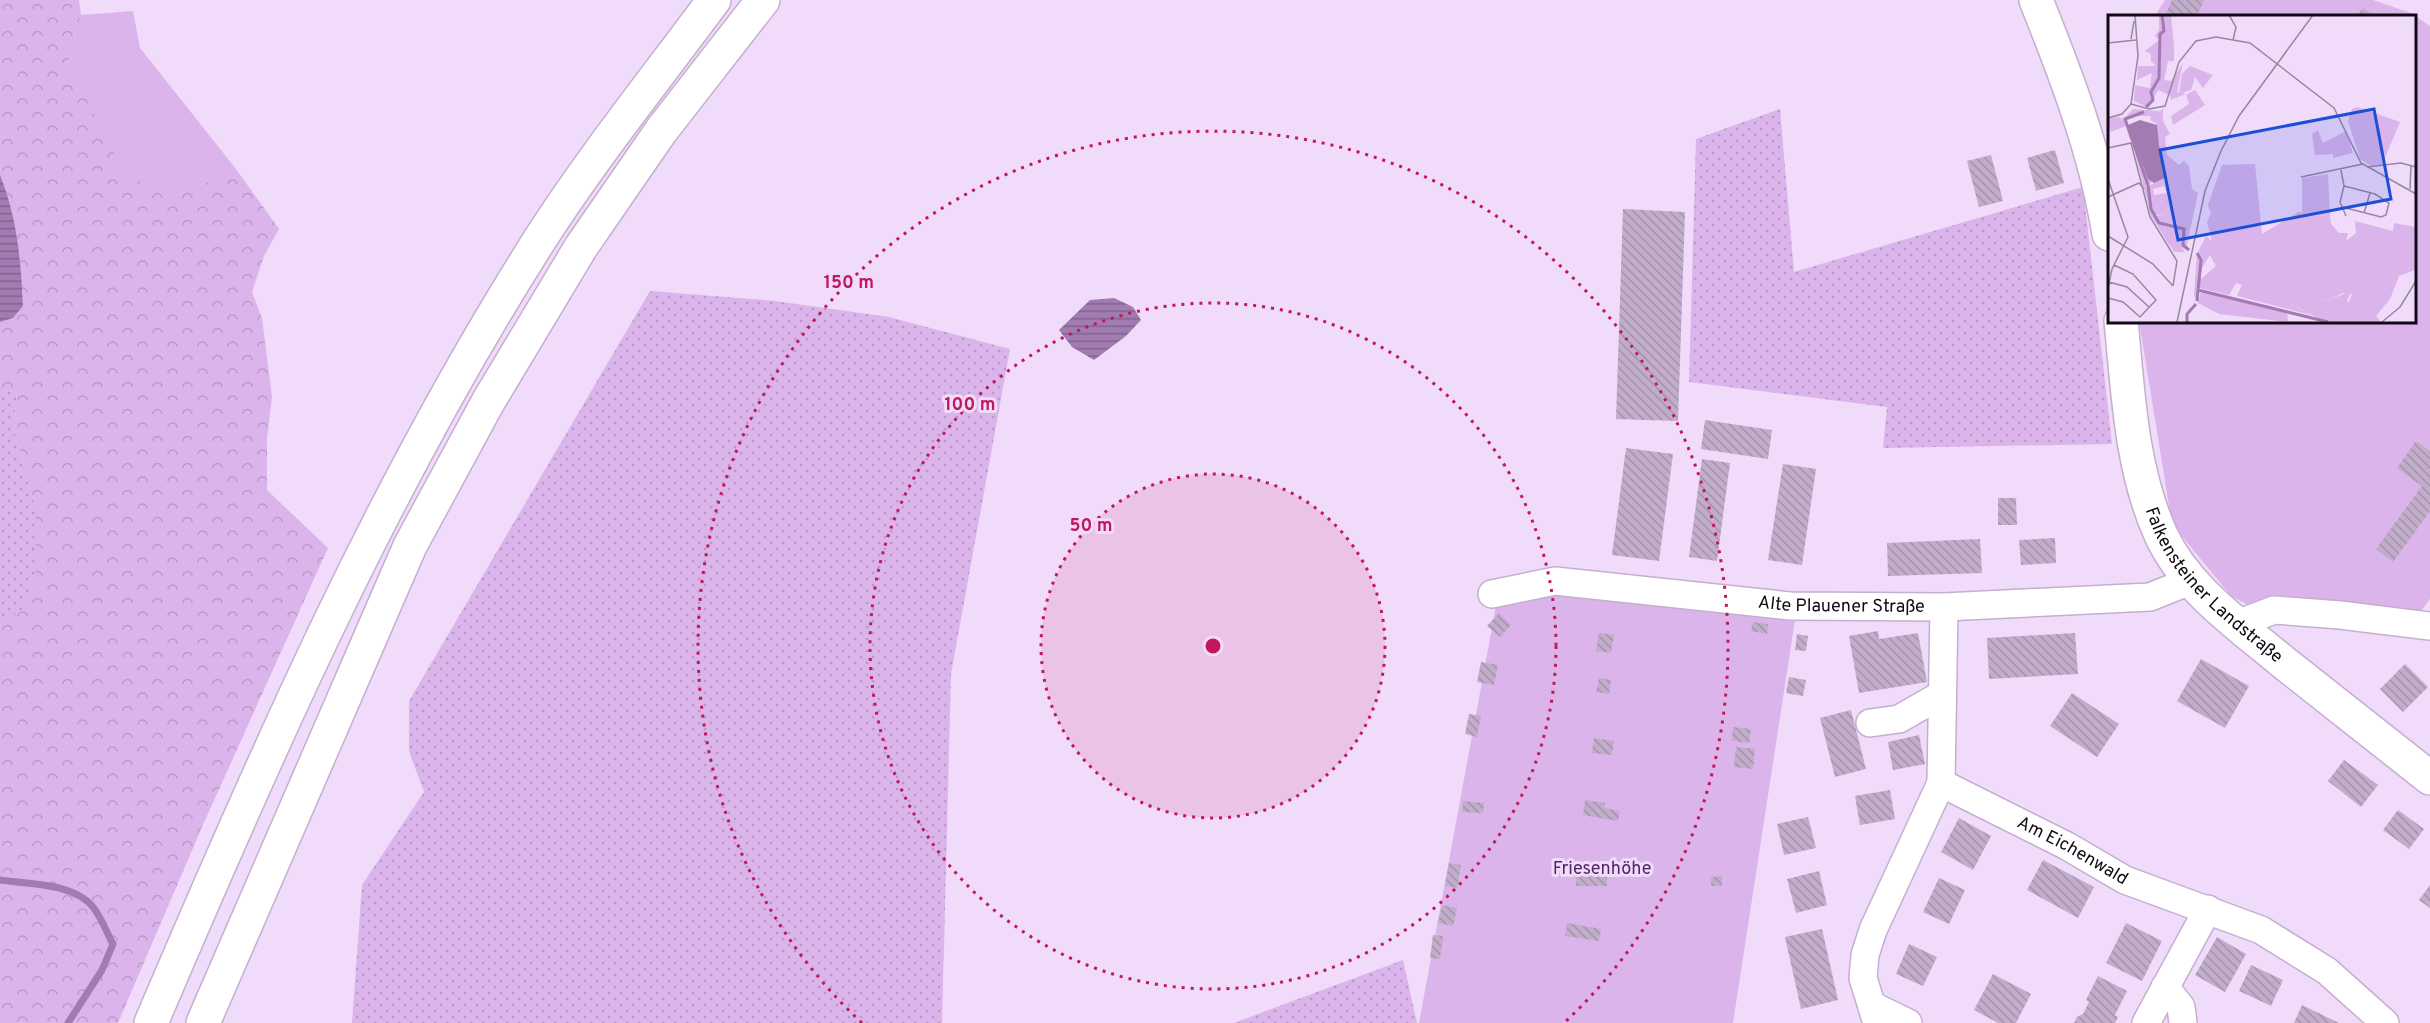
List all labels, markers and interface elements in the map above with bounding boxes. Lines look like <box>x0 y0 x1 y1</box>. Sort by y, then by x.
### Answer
inset map <box>2108 15 2415 322</box>
text: 150 m <box>824 272 874 295</box>
text: 100 m <box>944 394 996 417</box>
street label: Falkensteiner Landstraße <box>2139 504 2287 668</box>
text: 50 m <box>1069 515 1113 538</box>
street label: Alte Plauener Straße <box>1757 591 1925 618</box>
centre of rings <box>1203 636 1223 656</box>
street label: Am Eichenwald <box>2013 811 2132 891</box>
park label: Friesenhöhe <box>1553 858 1651 881</box>

